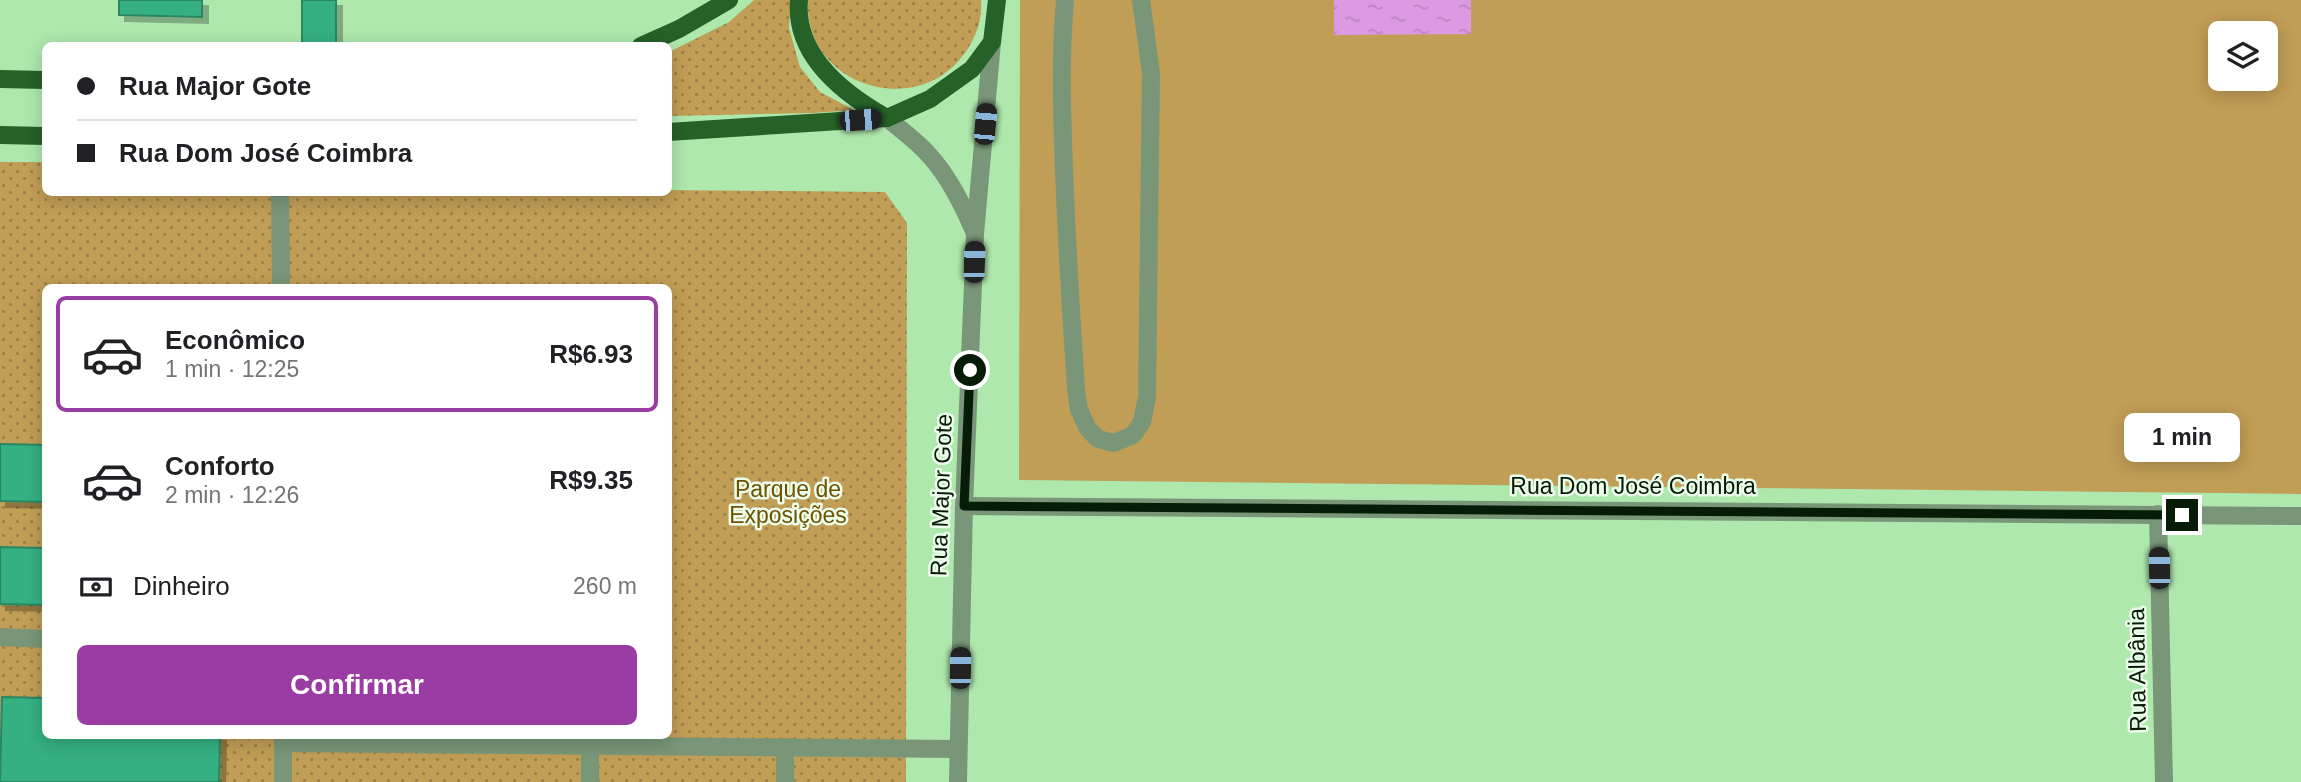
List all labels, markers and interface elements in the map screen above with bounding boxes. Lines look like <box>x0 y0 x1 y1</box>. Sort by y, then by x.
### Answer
map controls <box>2208 21 2278 91</box>
button: layers <box>2208 21 2278 91</box>
text: Rua Major Gote <box>119 71 311 101</box>
car <box>973 102 998 146</box>
car <box>839 108 882 132</box>
text: Rua Dom José Coimbra <box>119 138 412 168</box>
car <box>963 241 986 283</box>
icon: car <box>81 323 144 386</box>
text: Econômico <box>165 325 305 355</box>
text: R$6.93 <box>549 339 633 369</box>
route start <box>954 354 986 386</box>
text: 1 min · 12:25 <box>165 356 299 382</box>
street label: Rua Major Gote <box>925 413 957 577</box>
callout: 1 min <box>2124 414 2240 462</box>
text: 1 min <box>2152 424 2212 450</box>
icon: car <box>81 449 144 512</box>
text: Conforto <box>165 451 275 481</box>
text: R$9.35 <box>549 465 633 495</box>
street label: Rua Dom José Coimbra <box>1510 473 1756 499</box>
park label: Parque de Exposições <box>729 476 847 528</box>
text: 2 min · 12:26 <box>165 482 299 508</box>
route end <box>2166 499 2198 531</box>
car <box>2149 547 2170 589</box>
icon: cash <box>77 568 115 606</box>
text: Dinheiro <box>133 571 230 601</box>
text: 260 m <box>573 573 637 599</box>
street label: Rua Albânia <box>2123 608 2151 732</box>
button: Confirmar <box>77 645 637 725</box>
car <box>950 647 971 689</box>

